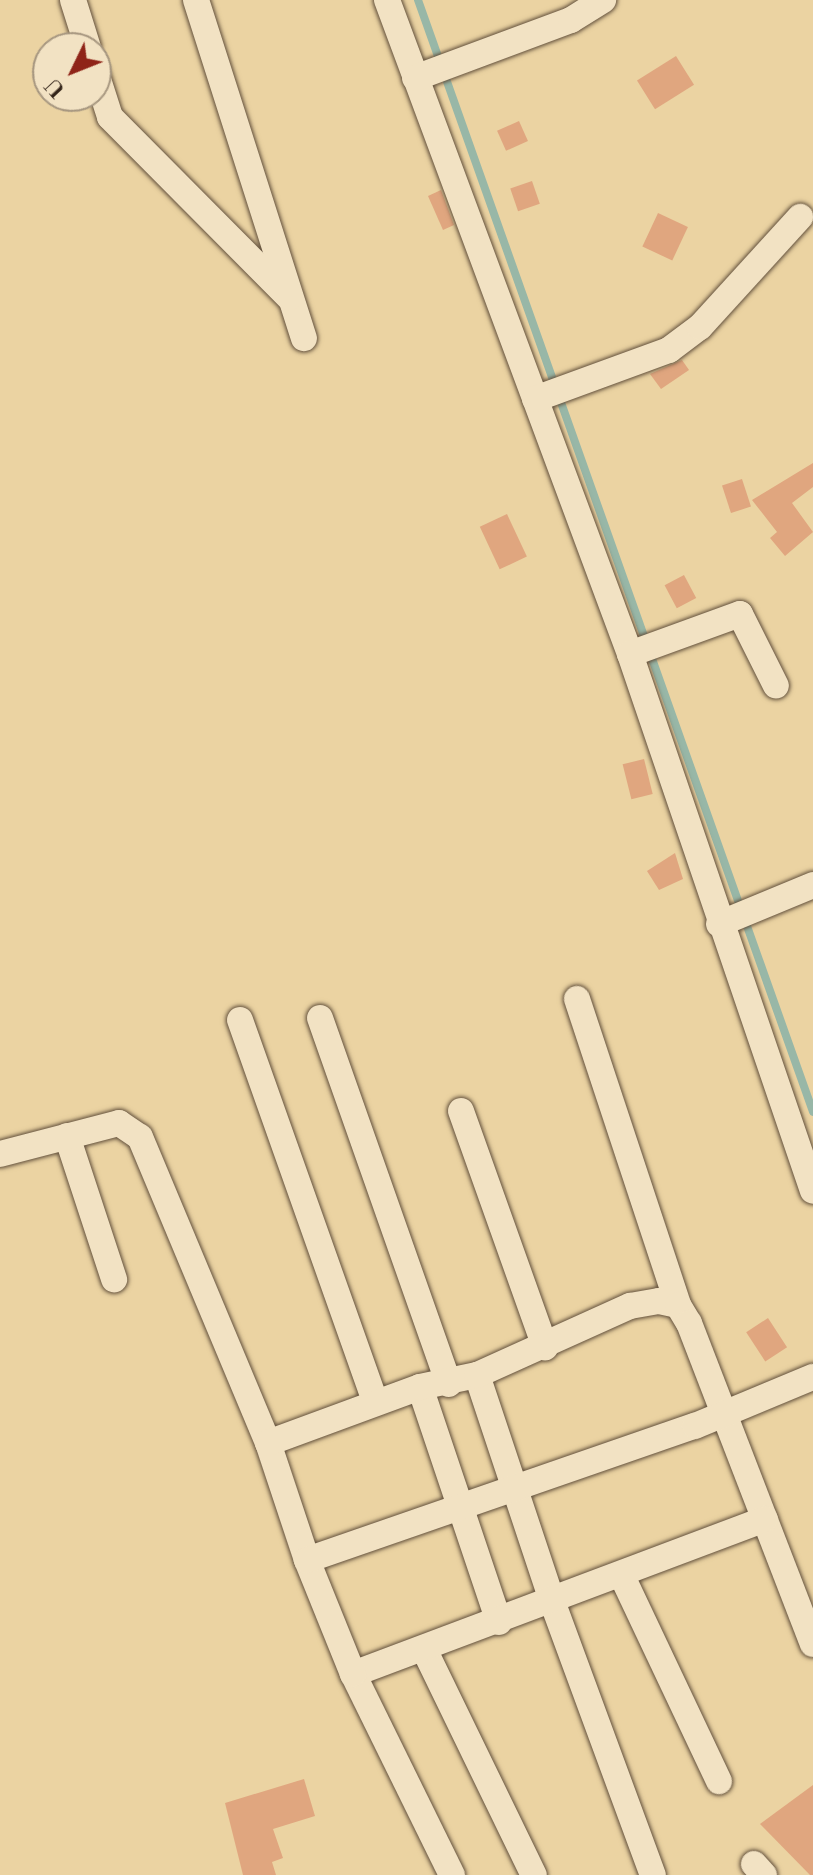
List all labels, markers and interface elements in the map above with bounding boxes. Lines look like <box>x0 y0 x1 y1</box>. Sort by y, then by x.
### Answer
north arrow <box>32 32 112 112</box>
text: U <box>40 72 71 103</box>

